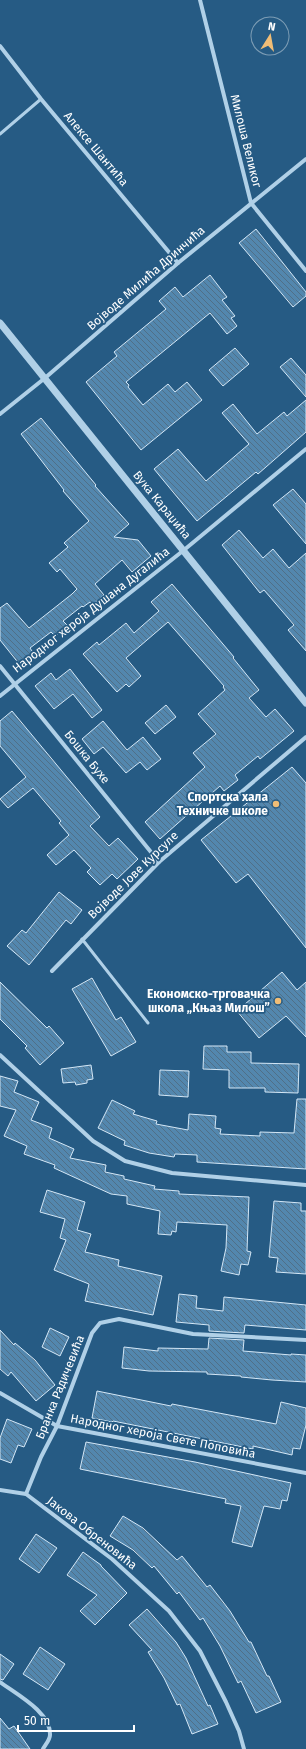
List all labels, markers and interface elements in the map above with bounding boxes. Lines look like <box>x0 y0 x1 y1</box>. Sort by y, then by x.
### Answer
north arrow <box>250 16 290 56</box>
text: N <box>267 20 277 34</box>
street label: Милоша Великог <box>228 93 265 190</box>
street label: Алексе Шантића <box>61 109 131 189</box>
street label: Војводе Милића Дринчића <box>84 223 208 333</box>
street label: Вука Караџића <box>130 468 194 542</box>
street label: Народног хероја Душана Дугалића <box>10 544 172 676</box>
street label: Бошка Бухе <box>61 728 113 786</box>
place label: Спортска хала Техничке школе <box>177 790 268 818</box>
marker: Спортска хала Техничке школе <box>271 799 281 809</box>
street label: Војводе Јове Курсуле <box>85 828 181 922</box>
place label: Економско-трговачка школа „Књаз Милош” <box>147 987 270 1015</box>
marker: Економско-трговачка школа „Књаз Милош” <box>273 996 283 1006</box>
street label: Бранка Радичевића <box>33 1333 87 1441</box>
street label: Народног хероја Свете Поповића <box>69 1411 257 1461</box>
street label: Јакова Обреновића <box>44 1494 140 1572</box>
scale bar <box>18 1707 134 1733</box>
text: 50 m <box>24 1714 50 1728</box>

